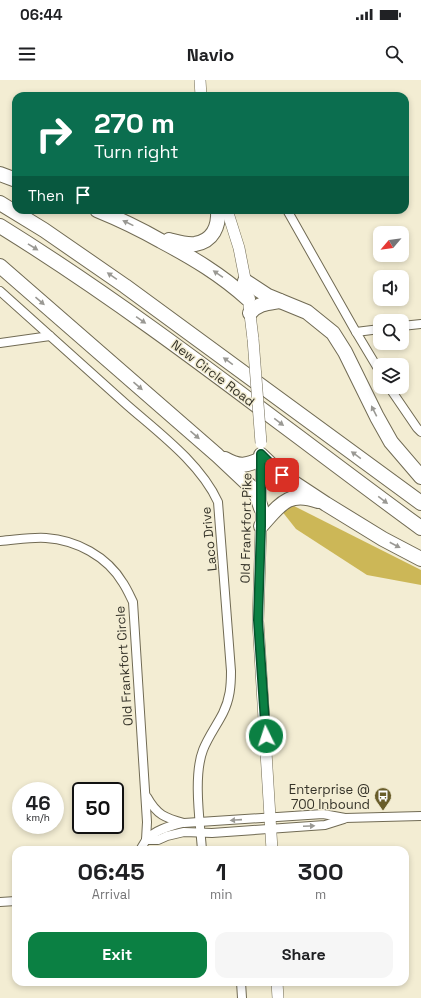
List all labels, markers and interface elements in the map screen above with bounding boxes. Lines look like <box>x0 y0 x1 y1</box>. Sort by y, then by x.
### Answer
text: 06:44 <box>20 5 63 24</box>
icon: menu <box>16 43 38 65</box>
text: Navio <box>187 43 234 66</box>
icon: search <box>383 43 405 65</box>
text: 270 m <box>94 105 175 141</box>
icon: right <box>28 108 80 160</box>
text: Turn right <box>94 140 178 163</box>
icon: arrive <box>72 184 94 206</box>
text: Then <box>28 186 64 205</box>
one-way arrow <box>122 220 133 226</box>
north arrow <box>373 226 409 262</box>
map controls <box>373 226 409 394</box>
one-way arrow <box>28 243 38 251</box>
one-way arrow <box>213 270 223 278</box>
button: sound <box>373 270 409 306</box>
one-way arrow <box>107 272 117 280</box>
one-way arrow <box>35 296 45 305</box>
button: search <box>373 314 409 350</box>
one-way arrow <box>136 316 146 324</box>
street label: New Circle Road <box>168 336 258 410</box>
one-way arrow <box>223 357 234 365</box>
button: layers <box>373 358 409 394</box>
one-way arrow <box>133 382 143 391</box>
one-way arrow <box>371 405 377 417</box>
one-way arrow <box>274 418 285 426</box>
one-way arrow <box>190 431 200 440</box>
one-way arrow <box>351 451 361 459</box>
pin <box>265 458 299 492</box>
icon: arrive <box>271 464 293 486</box>
street label: Old Frankfort Pike <box>237 472 255 584</box>
one-way arrow <box>378 496 389 504</box>
street label: Laco Drive <box>197 506 221 572</box>
one-way arrow <box>390 542 401 549</box>
street label: Old Frankfort Circle <box>111 605 137 727</box>
position arrow <box>245 715 287 757</box>
place label: Enterprise @ 700 Inbound <box>289 781 370 813</box>
speed limit sign: 50 <box>72 782 124 834</box>
bus stop icon: Enterprise @ 700 Inbound <box>373 786 393 811</box>
text: 46 <box>25 790 51 816</box>
text: km/h <box>26 811 50 824</box>
one-way arrow <box>230 817 242 824</box>
one-way arrow <box>303 823 315 830</box>
text: 06:45 <box>77 856 145 887</box>
text: 1 <box>216 856 227 887</box>
text: 300 <box>298 856 344 887</box>
text: Arrival <box>92 886 130 903</box>
text: min <box>210 886 232 903</box>
text: m <box>315 886 326 903</box>
button: Exit <box>28 932 207 978</box>
button: Share <box>215 932 393 978</box>

